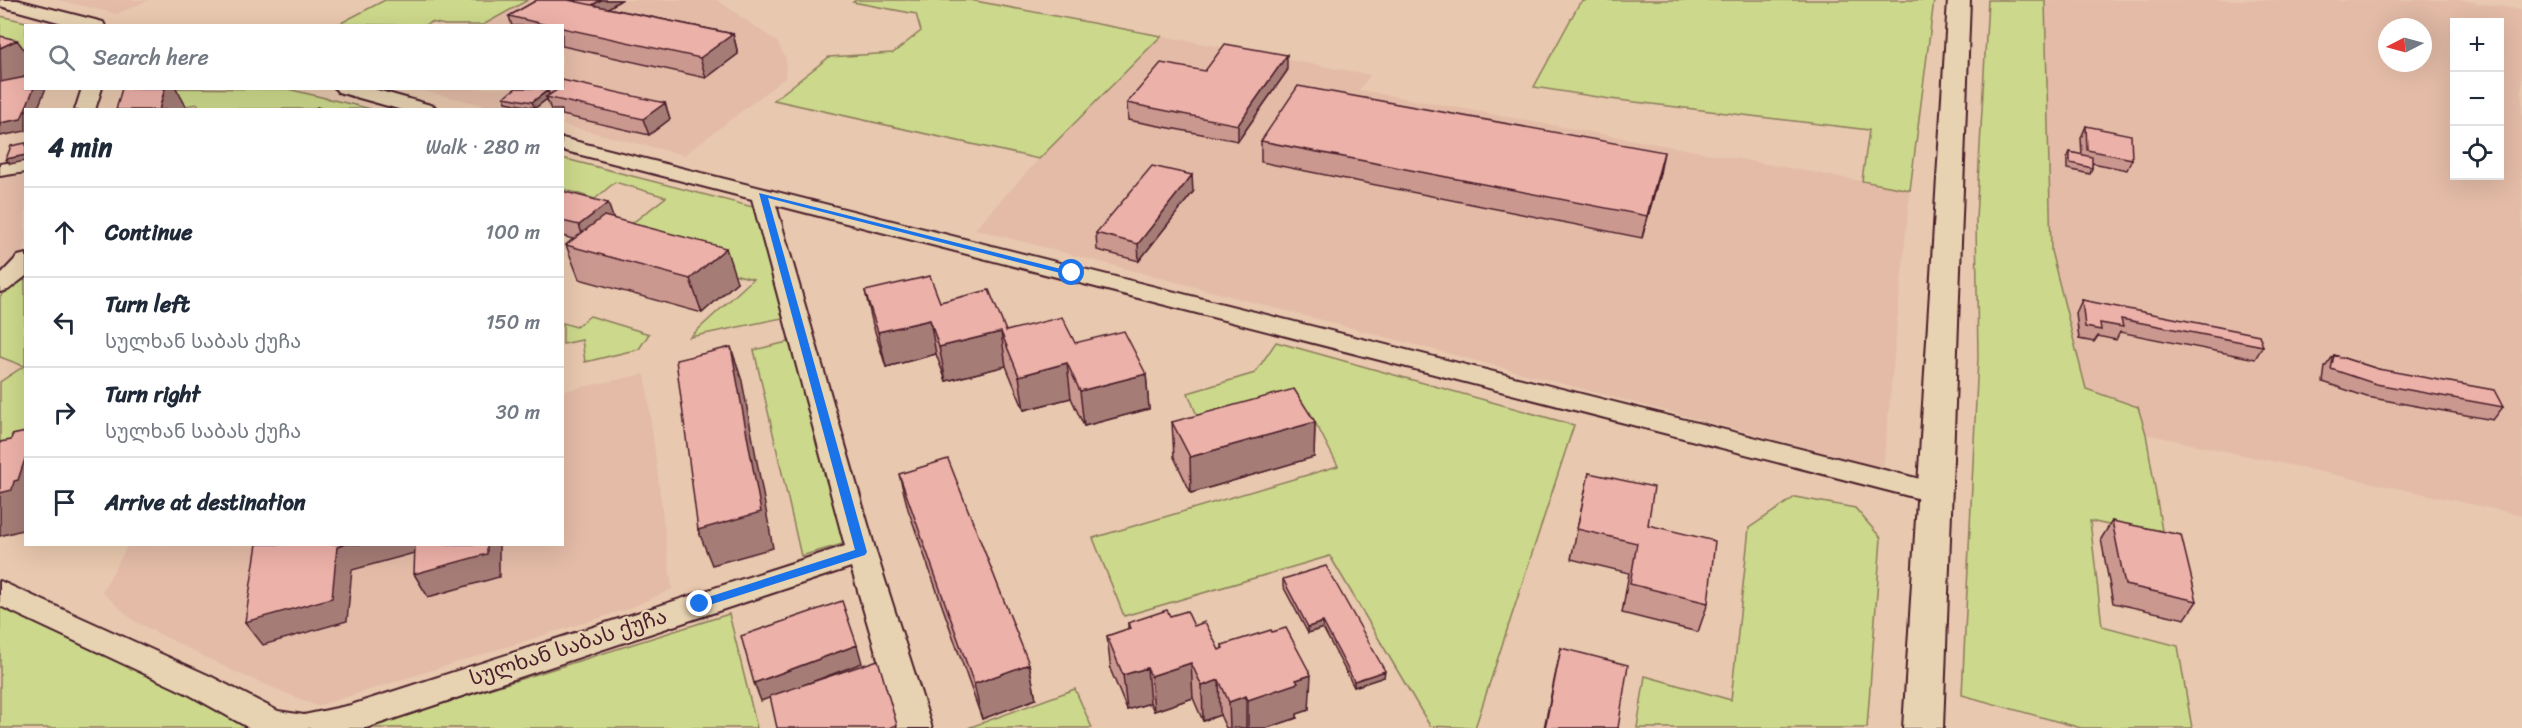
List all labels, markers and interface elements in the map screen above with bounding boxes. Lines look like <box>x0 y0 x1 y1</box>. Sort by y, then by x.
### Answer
north arrow <box>2378 18 2432 72</box>
map controls <box>2450 18 2504 180</box>
button: + <box>2450 18 2504 72</box>
search box <box>24 24 564 90</box>
text: Search here <box>93 38 209 77</box>
icon: search <box>45 41 78 74</box>
button: − <box>2450 72 2504 126</box>
text: 4 min <box>48 124 112 170</box>
button: locate <box>2450 126 2504 180</box>
text: Walk · 280 m <box>426 130 540 165</box>
text: Continue <box>105 213 193 252</box>
text: 100 m <box>486 215 540 250</box>
icon: ahead <box>48 216 81 249</box>
route start <box>1058 259 1084 285</box>
text: Turn left <box>105 285 190 324</box>
text: 150 m <box>486 305 540 340</box>
icon: left <box>48 306 81 339</box>
text: სულხან საბას ქუჩა <box>105 324 301 359</box>
text: Turn right <box>105 375 200 414</box>
text: 30 m <box>496 395 540 430</box>
icon: right <box>48 396 81 429</box>
text: სულხან საბას ქუჩა <box>105 414 301 449</box>
text: Arrive at destination <box>105 483 306 522</box>
icon: arrive <box>48 486 81 519</box>
route end <box>686 590 712 616</box>
street label: სულხან საბას ქუჩა <box>464 597 672 697</box>

